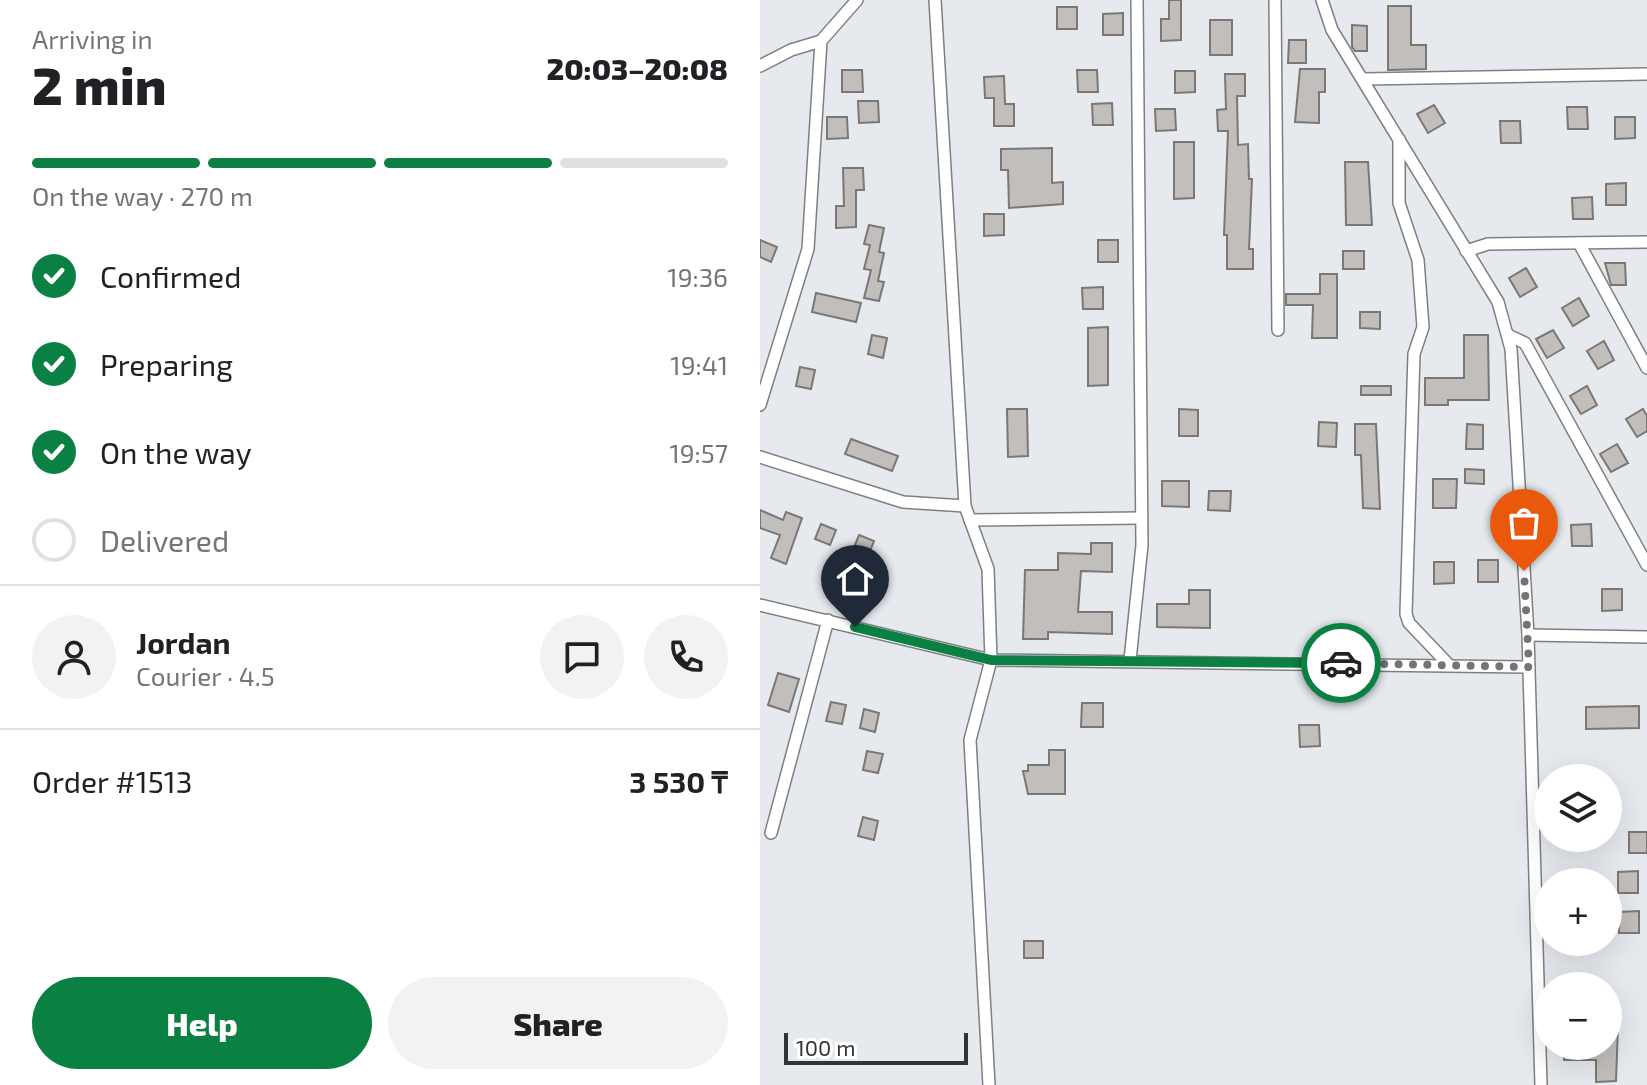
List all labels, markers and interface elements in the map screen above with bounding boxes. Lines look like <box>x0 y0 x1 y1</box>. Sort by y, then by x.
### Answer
text: Arriving in <box>32 23 153 54</box>
text: 20:03–20:08 <box>547 50 728 86</box>
text: 2 min <box>32 53 167 115</box>
text: On the way · 270 m <box>32 180 253 211</box>
icon: check <box>32 254 76 298</box>
text: Confirmed <box>100 258 241 294</box>
text: 19:36 <box>667 261 728 292</box>
icon: check <box>32 342 76 386</box>
text: Preparing <box>100 346 233 382</box>
text: 19:41 <box>670 349 728 380</box>
icon: check <box>32 430 76 474</box>
text: On the way <box>100 434 252 470</box>
text: 19:57 <box>669 437 728 468</box>
pin <box>1490 489 1558 571</box>
icon: bag <box>1502 501 1546 545</box>
text: Delivered <box>100 522 229 558</box>
pin <box>821 545 889 627</box>
icon: home <box>833 557 877 601</box>
button: person <box>32 615 116 699</box>
button: chat <box>540 615 624 699</box>
button: phone <box>644 615 728 699</box>
courier <box>1301 623 1381 703</box>
text: Jordan <box>136 624 231 660</box>
icon: car <box>1319 641 1363 685</box>
text: Courier · 4.5 <box>136 660 275 691</box>
text: Order #1513 <box>32 763 192 799</box>
text: 3 530 ₸ <box>629 763 728 799</box>
map controls <box>1534 764 1622 1060</box>
button: layers <box>1534 764 1622 852</box>
button: + <box>1534 868 1622 956</box>
button: − <box>1534 972 1622 1060</box>
button: Help <box>32 977 372 1069</box>
button: Share <box>388 977 728 1069</box>
scale bar <box>784 1029 968 1065</box>
text: 100 m <box>796 1034 855 1060</box>

